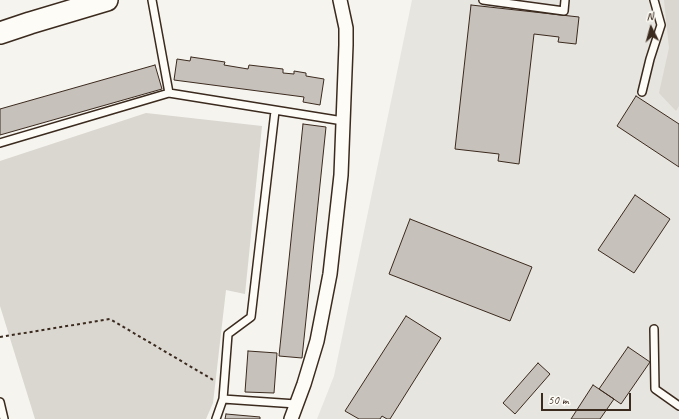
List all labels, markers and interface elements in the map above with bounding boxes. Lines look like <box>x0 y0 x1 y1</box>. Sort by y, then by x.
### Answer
north arrow <box>631 8 671 48</box>
text: N <box>646 9 654 23</box>
scale bar <box>543 385 633 411</box>
text: 50 m <box>548 392 568 408</box>

